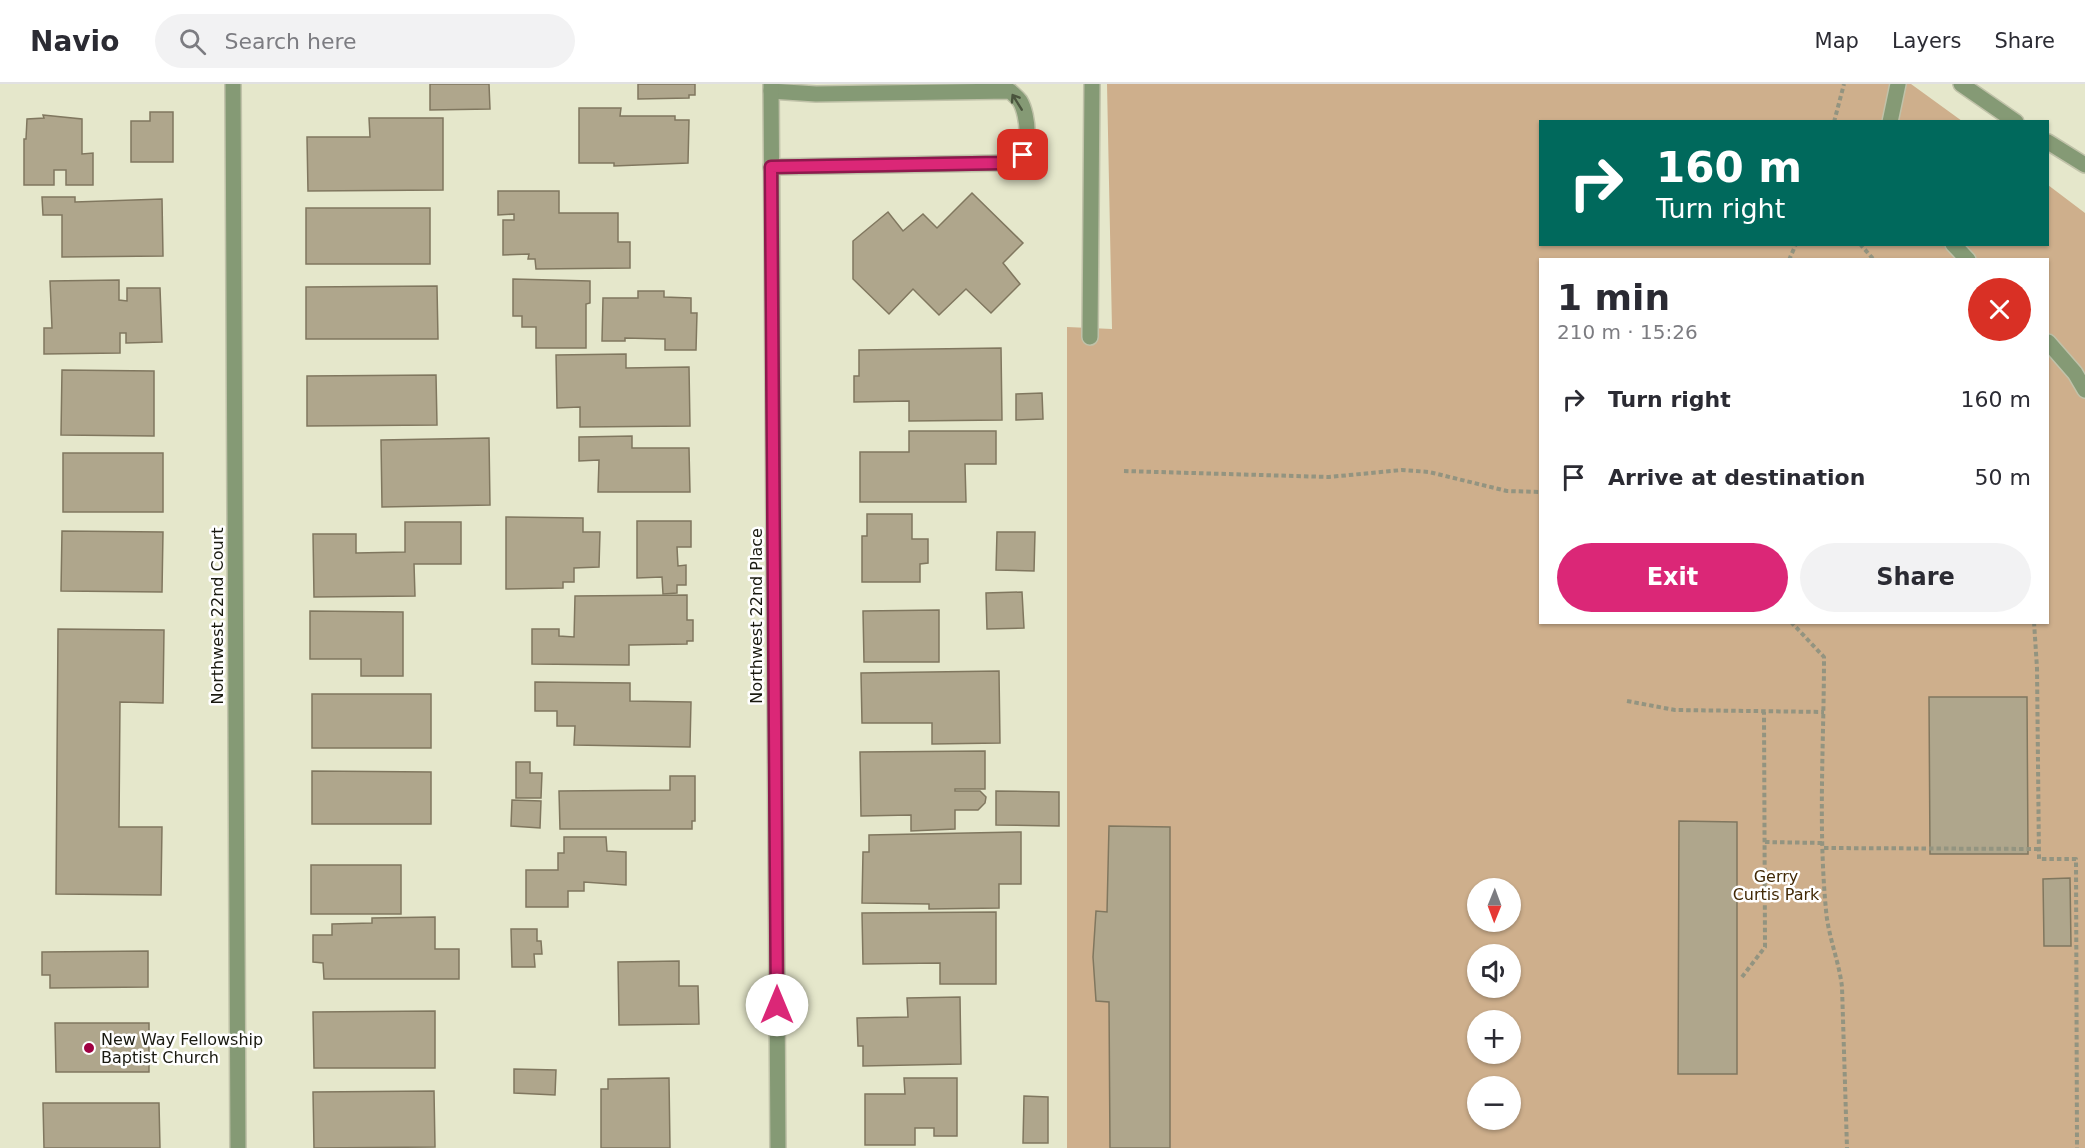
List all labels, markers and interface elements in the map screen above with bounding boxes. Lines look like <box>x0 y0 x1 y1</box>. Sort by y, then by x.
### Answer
search box <box>155 14 575 68</box>
text: Navio <box>30 25 119 58</box>
icon: search <box>176 25 209 58</box>
text: Search here <box>224 29 357 54</box>
text: Map <box>1815 29 1859 53</box>
text: Layers <box>1892 29 1961 53</box>
text: Share <box>1994 29 2055 53</box>
one-way arrow <box>1011 94 1023 111</box>
pin <box>997 129 1048 180</box>
icon: arrive <box>1006 138 1039 171</box>
text: 160 m <box>1656 143 1802 192</box>
icon: right <box>1557 144 1635 222</box>
text: Turn right <box>1656 193 1785 224</box>
text: 1 min <box>1557 277 1670 318</box>
button: close <box>1968 278 2031 341</box>
text: 210 m · 15:26 <box>1557 320 1698 344</box>
icon: right <box>1557 383 1590 416</box>
text: Turn right <box>1608 387 1731 412</box>
text: 160 m <box>1961 387 2031 412</box>
icon: arrive <box>1557 461 1590 494</box>
text: Arrive at destination <box>1608 465 1865 490</box>
text: 50 m <box>1975 465 2031 490</box>
street label: Northwest 22nd Court <box>208 527 227 705</box>
street label: Northwest 22nd Place <box>747 528 766 704</box>
button: Exit <box>1557 543 1788 612</box>
button: Share <box>1800 543 2031 612</box>
park label: Gerry Curtis Park <box>1733 867 1820 904</box>
north arrow <box>1467 878 1521 932</box>
map controls <box>1467 878 1521 1130</box>
button: sound <box>1467 944 1521 998</box>
position arrow <box>745 973 809 1037</box>
button: + <box>1467 1010 1521 1064</box>
place label: New Way Fellowship Baptist Church <box>101 1030 263 1067</box>
marker: New Way Fellowship Baptist Church <box>82 1041 96 1055</box>
button: − <box>1467 1076 1521 1130</box>

